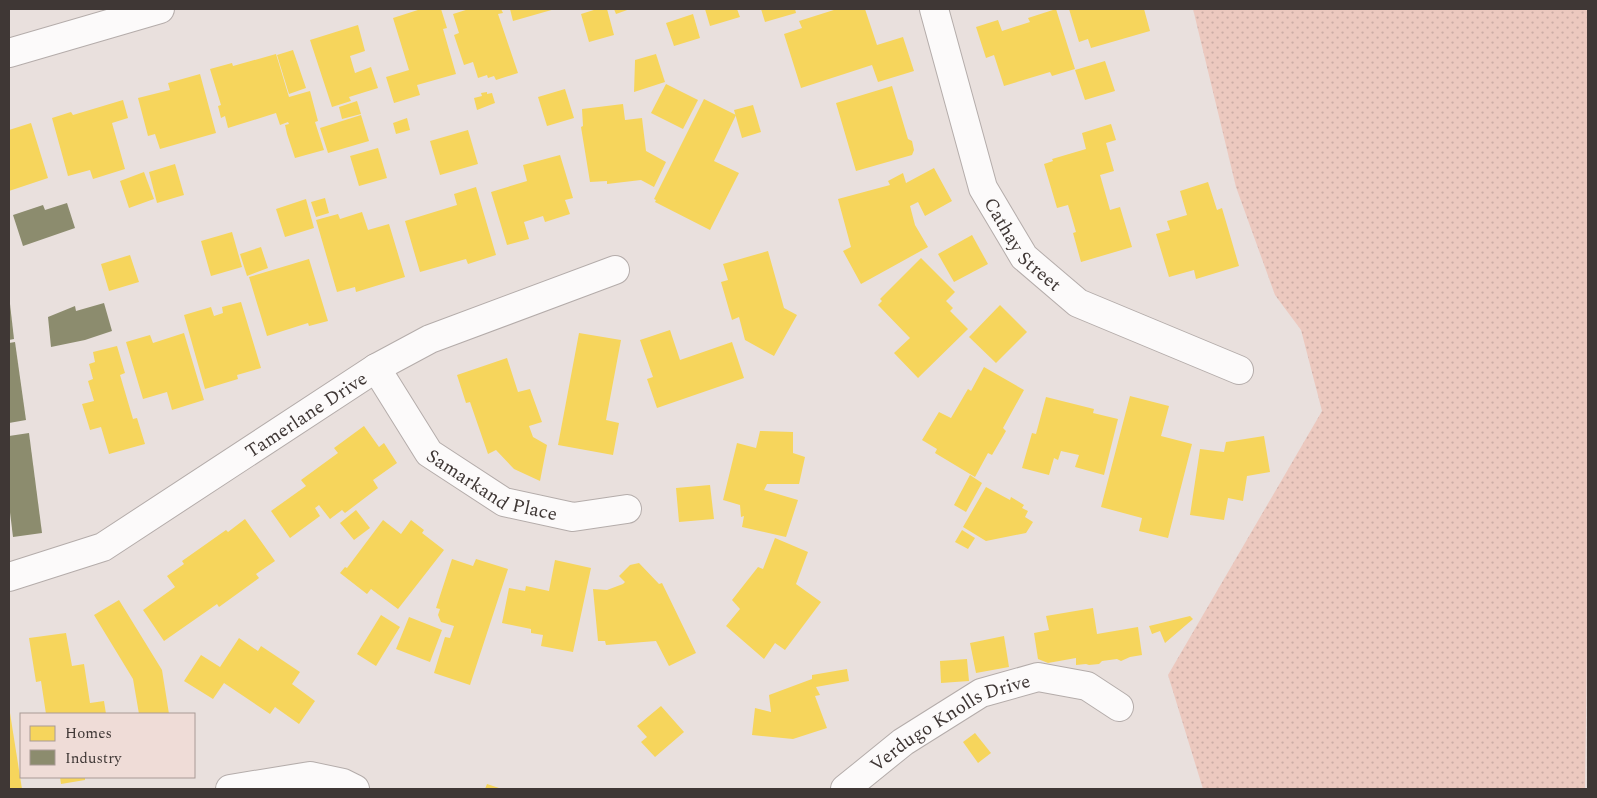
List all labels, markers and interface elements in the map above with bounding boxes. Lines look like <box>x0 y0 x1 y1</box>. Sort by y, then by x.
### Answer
street label: Cathay Street <box>976 192 1068 299</box>
street label: Tamerlane Drive <box>240 365 373 466</box>
street label: Samarkand Place <box>420 442 560 529</box>
street label: Verdugo Knolls Drive <box>864 667 1034 779</box>
legend <box>20 713 195 778</box>
text: Homes <box>65 722 112 745</box>
text: Industry <box>65 747 122 770</box>

